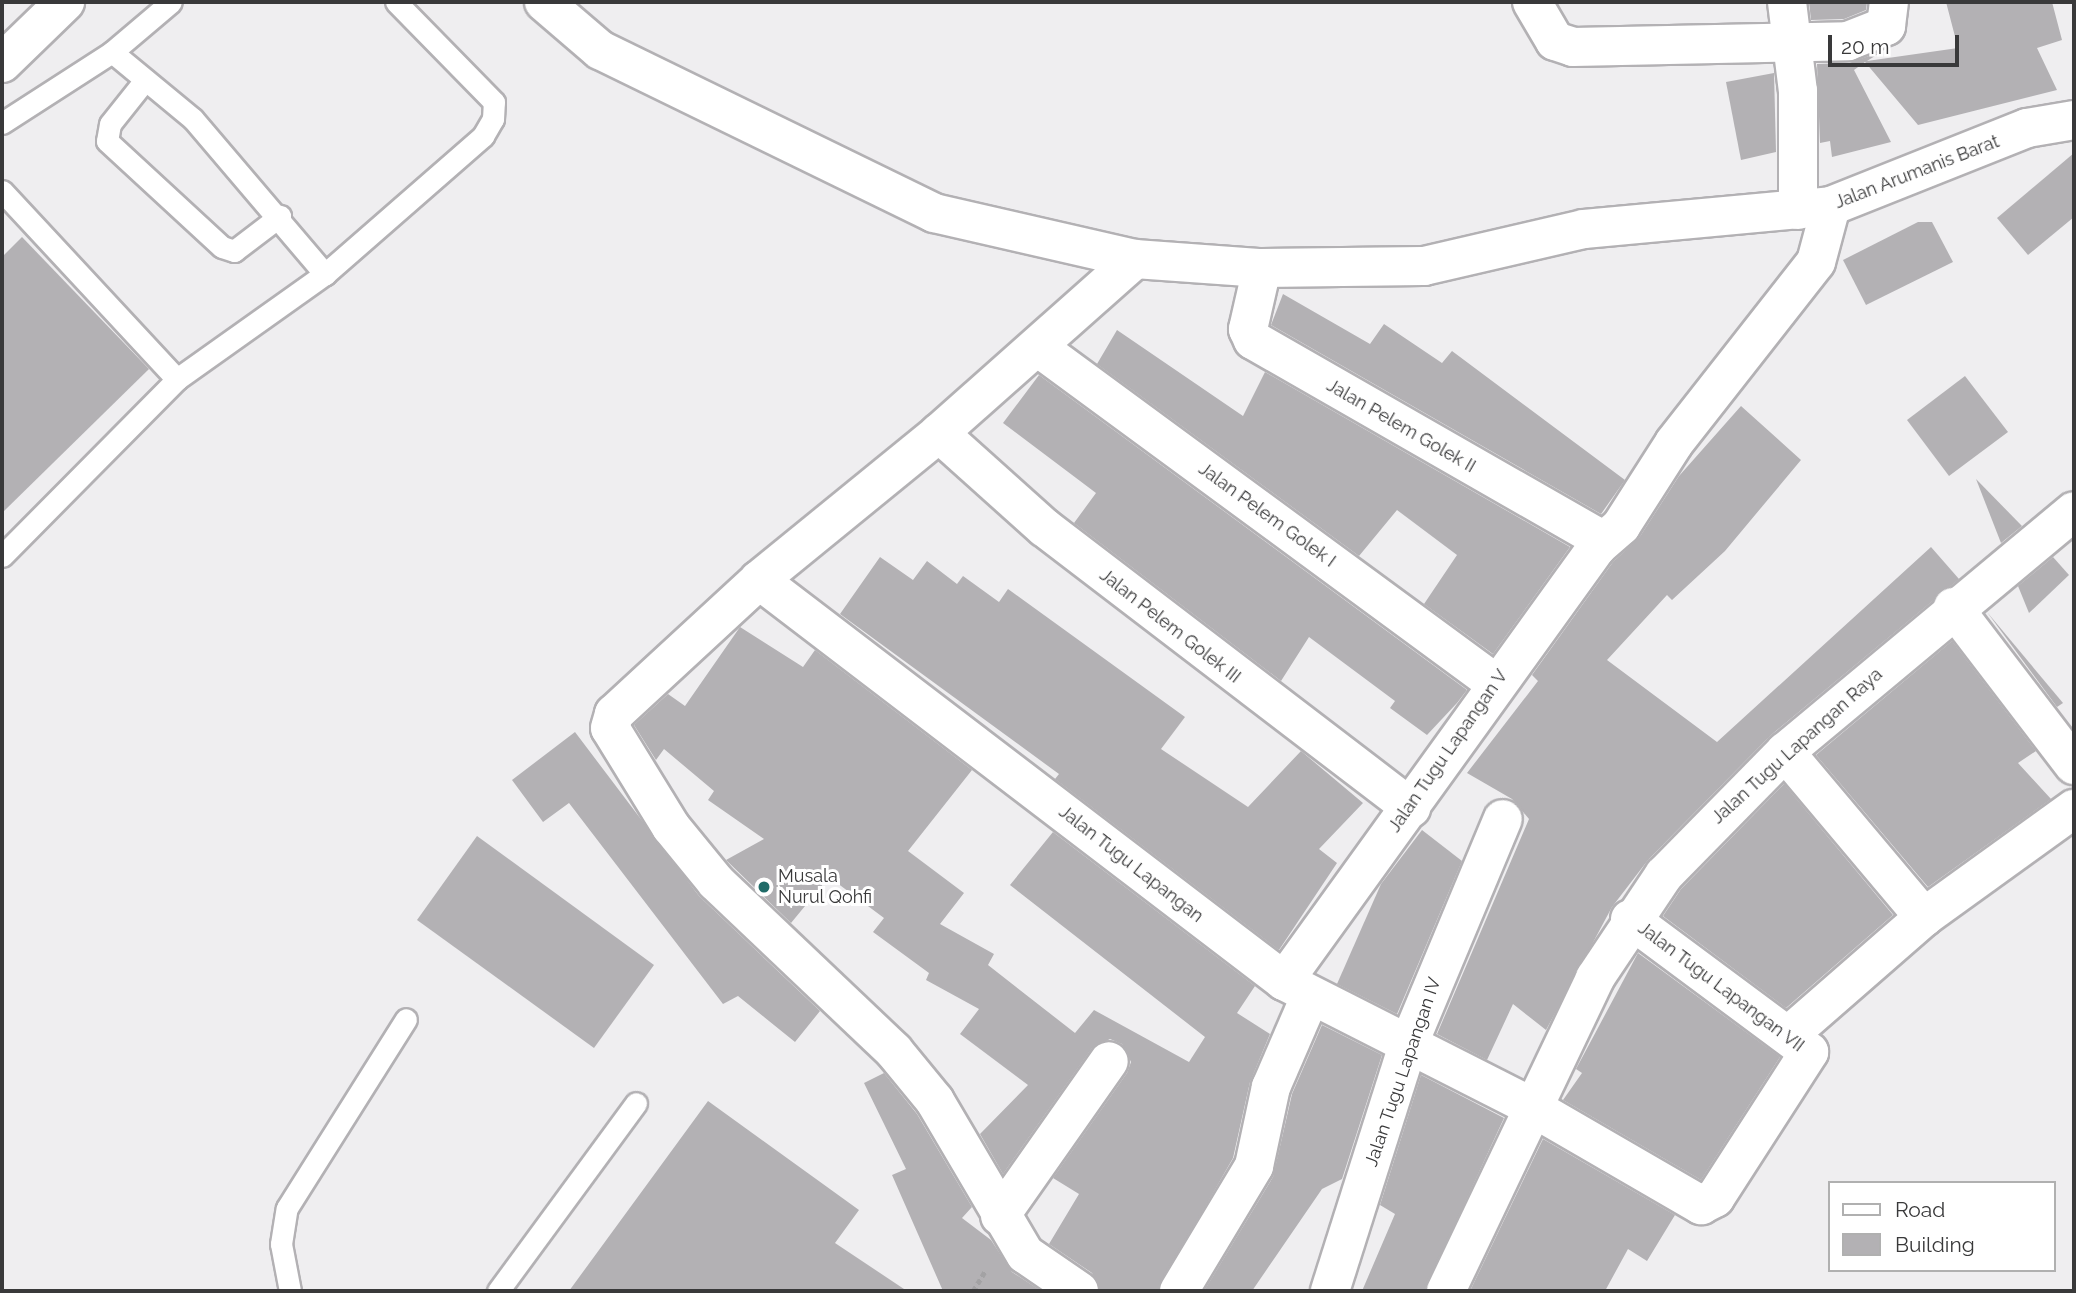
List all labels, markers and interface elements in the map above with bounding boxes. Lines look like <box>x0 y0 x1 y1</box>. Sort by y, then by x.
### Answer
scale bar <box>1831 21 1962 65</box>
text: 20 m <box>1841 34 1889 59</box>
street label: Jalan Arumanis Barat <box>1831 131 2003 213</box>
street label: Jalan Pelem Golek II <box>1323 375 1479 477</box>
street label: Jalan Pelem Golek I <box>1194 458 1340 572</box>
street label: Jalan Pelem Golek III <box>1095 564 1245 688</box>
street label: Jalan Tugu Lapangan Raya <box>1707 663 1887 829</box>
street label: Jalan Tugu Lapangan V <box>1383 665 1513 837</box>
street label: Jalan Tugu Lapangan <box>1054 801 1208 927</box>
place label: Musala Nurul Qohfi <box>778 866 873 908</box>
marker: Musala Nurul Qohfi <box>756 879 772 895</box>
street label: Jalan Tugu Lapangan VII <box>1633 917 1809 1057</box>
street label: Jalan Tugu Lapangan IV <box>1360 974 1446 1170</box>
legend <box>1828 1181 2055 1272</box>
text: Road <box>1895 1197 1945 1222</box>
text: Building <box>1895 1232 1975 1257</box>

